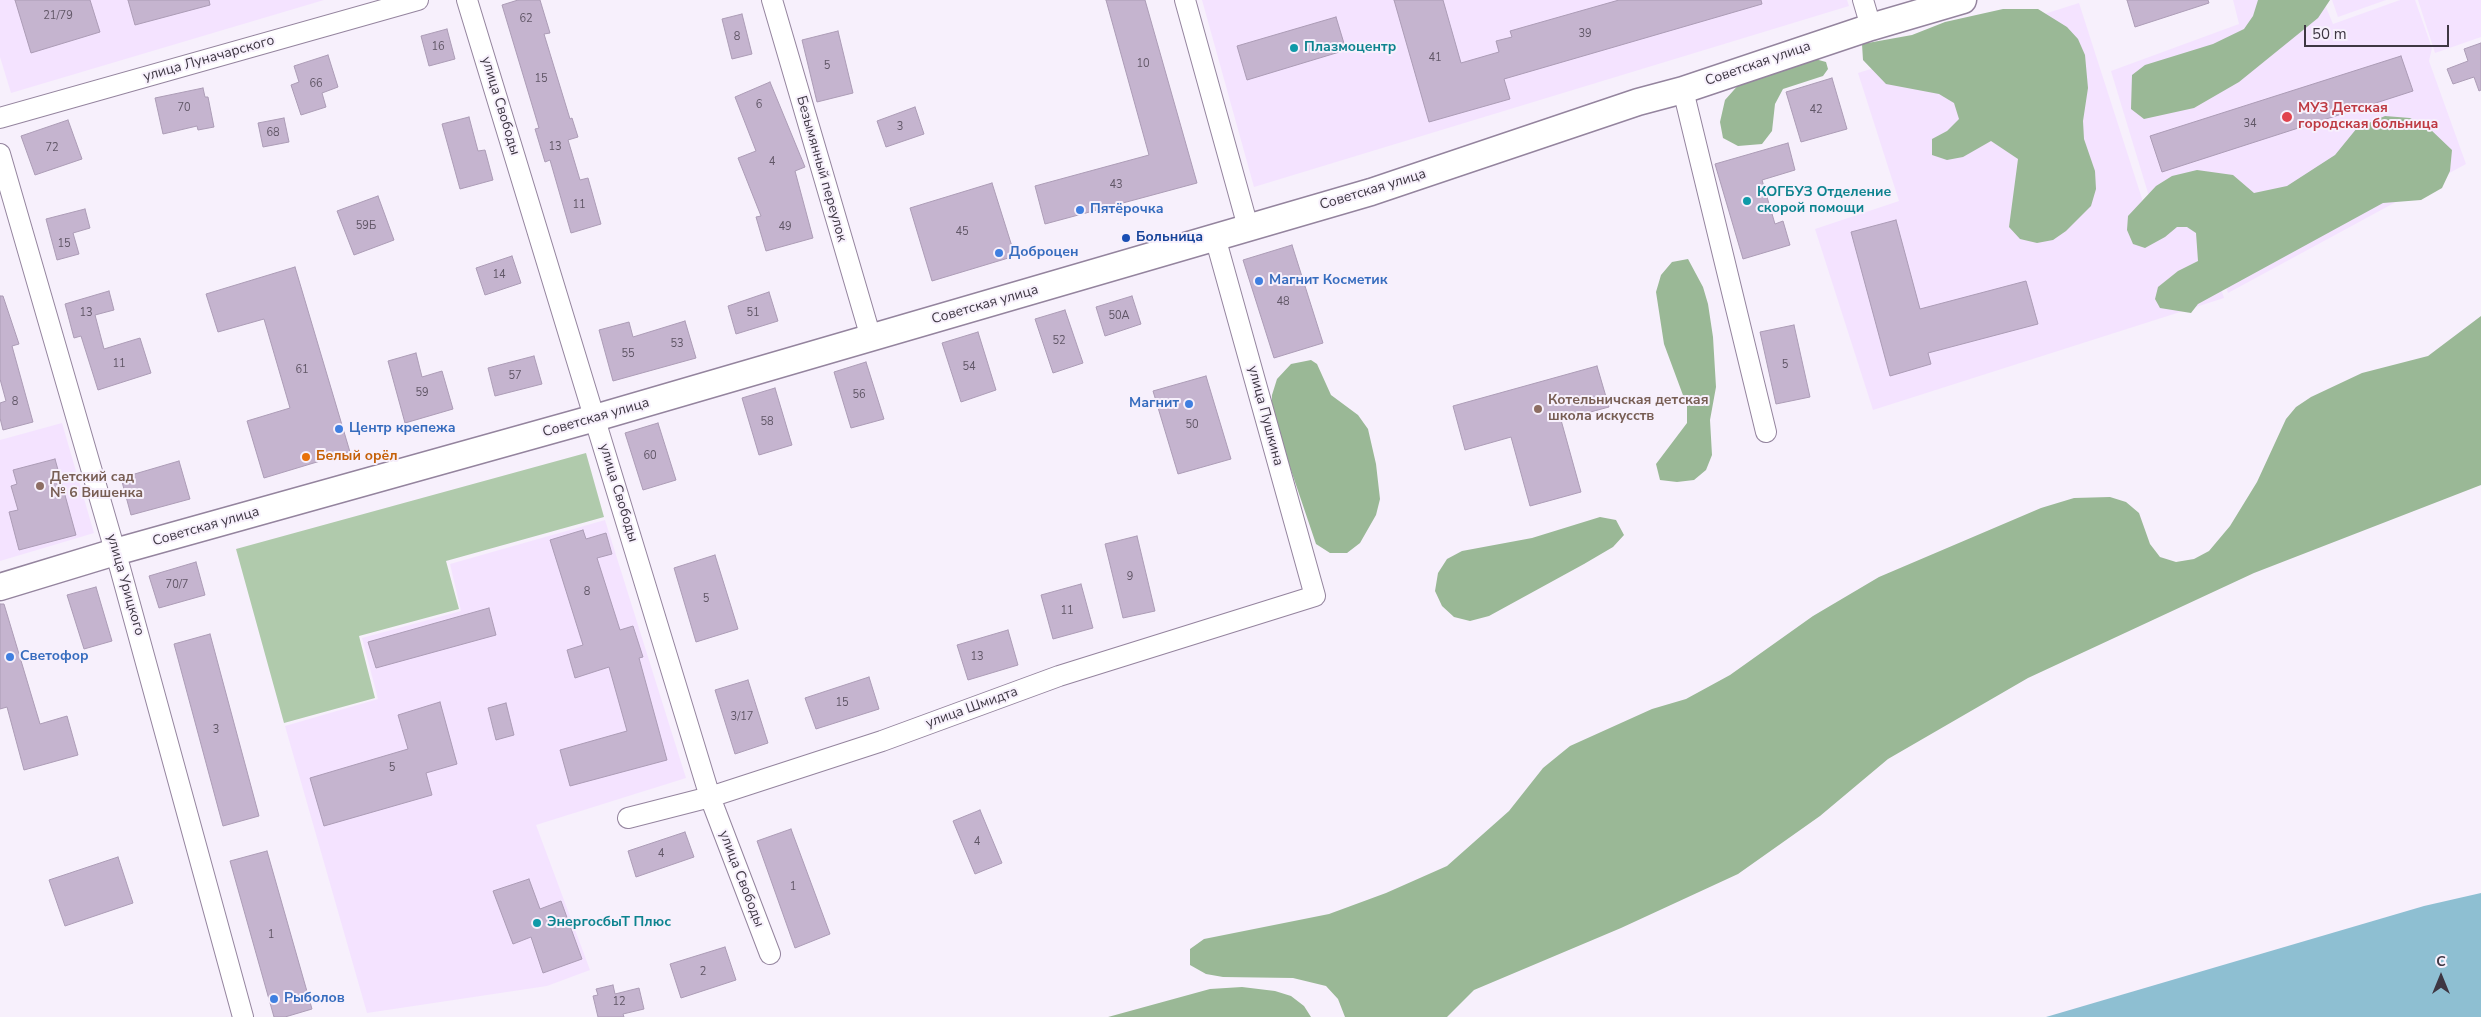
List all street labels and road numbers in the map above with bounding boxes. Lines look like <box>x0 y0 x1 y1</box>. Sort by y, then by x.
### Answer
street label: улица Луначарского <box>142 32 276 86</box>
street label: Советская улица <box>1703 38 1813 90</box>
street label: улица Свободы <box>477 55 523 157</box>
street label: Безымянный переулок <box>792 94 850 244</box>
street label: Советская улица <box>1318 166 1428 214</box>
street label: Советская улица <box>930 282 1040 328</box>
street label: улица Пушкина <box>1244 364 1286 468</box>
street label: Советская улица <box>541 395 651 441</box>
street label: улица Свободы <box>595 442 641 544</box>
street label: Советская улица <box>151 504 261 550</box>
street label: улица Урицкого <box>102 532 148 638</box>
street label: улица Шмидта <box>924 684 1020 732</box>
street label: улица Свободы <box>715 828 767 930</box>

